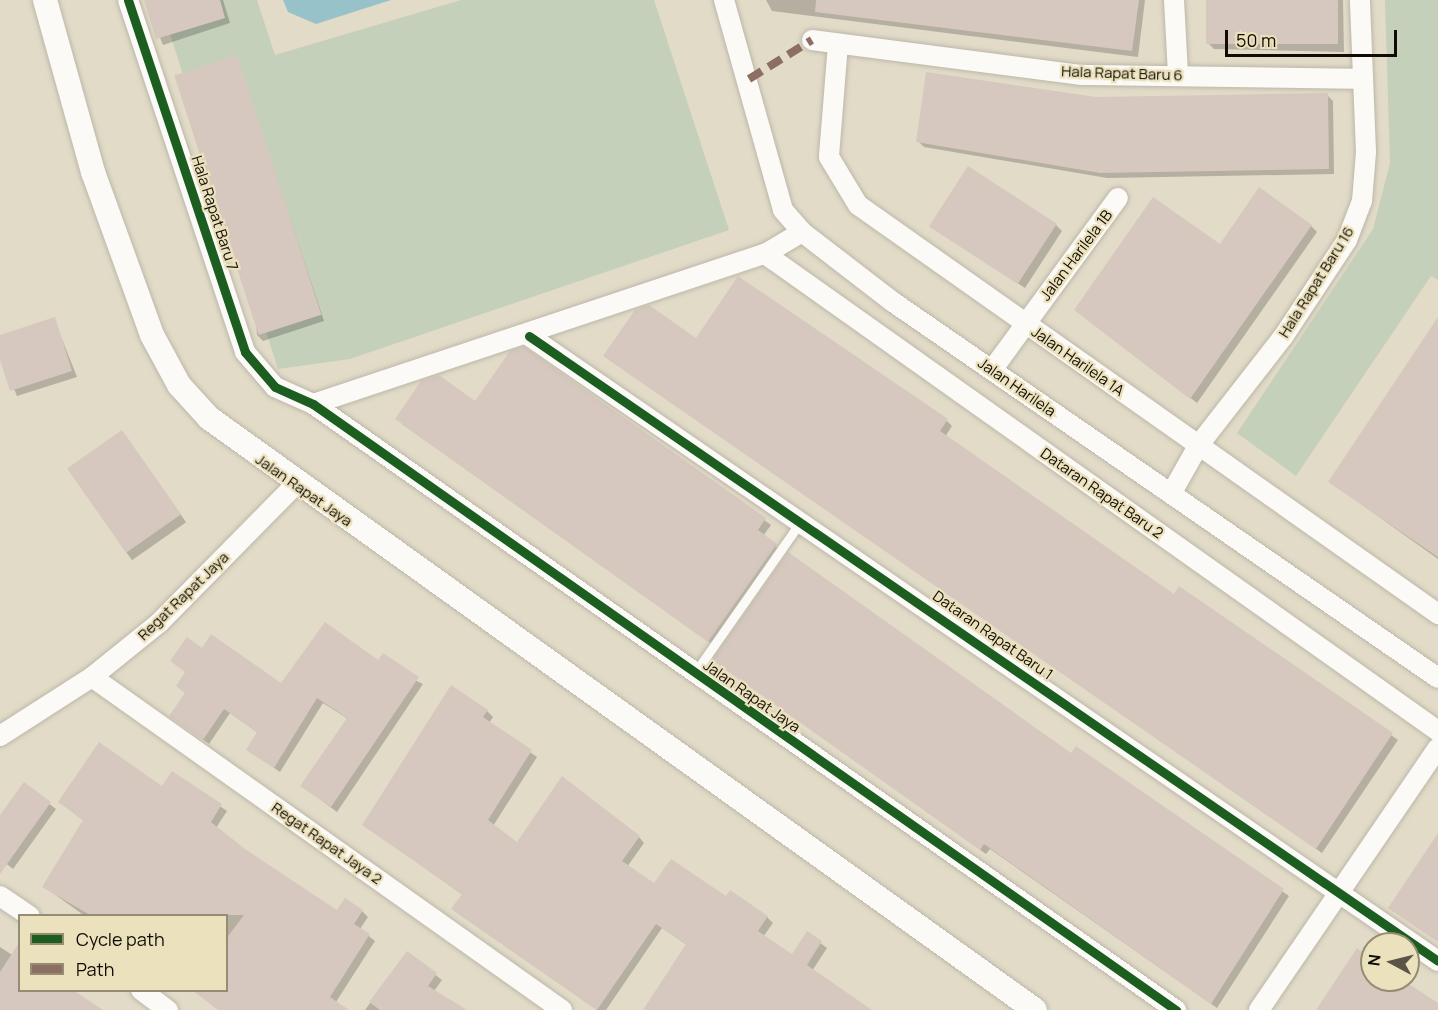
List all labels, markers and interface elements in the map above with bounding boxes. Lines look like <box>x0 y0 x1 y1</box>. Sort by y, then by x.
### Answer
scale bar <box>1228 18 1400 56</box>
text: 50 m <box>1236 28 1276 52</box>
street label: Hala Rapat Baru 6 <box>1061 62 1183 84</box>
street label: Hala Rapat Baru 7 <box>188 153 242 273</box>
street label: Jalan Harilela 1B <box>1036 206 1116 304</box>
street label: Hala Rapat Baru 16 <box>1275 223 1357 341</box>
street label: Jalan Harilela 1A <box>1028 322 1128 400</box>
street label: Jalan Harilela <box>975 354 1059 420</box>
street label: Dataran Rapat Baru 2 <box>1037 444 1167 542</box>
street label: Jalan Rapat Jaya <box>252 450 356 530</box>
street label: Regat Rapat Jaya <box>134 548 232 644</box>
street label: Dataran Rapat Baru 1 <box>929 587 1057 683</box>
street label: Jalan Rapat Jaya <box>700 656 804 736</box>
street label: Regat Rapat Jaya 2 <box>268 798 386 888</box>
legend <box>18 914 228 992</box>
text: Cycle path <box>76 927 165 951</box>
north arrow <box>1360 932 1420 992</box>
text: N <box>1363 953 1386 967</box>
text: Path <box>76 957 114 981</box>

